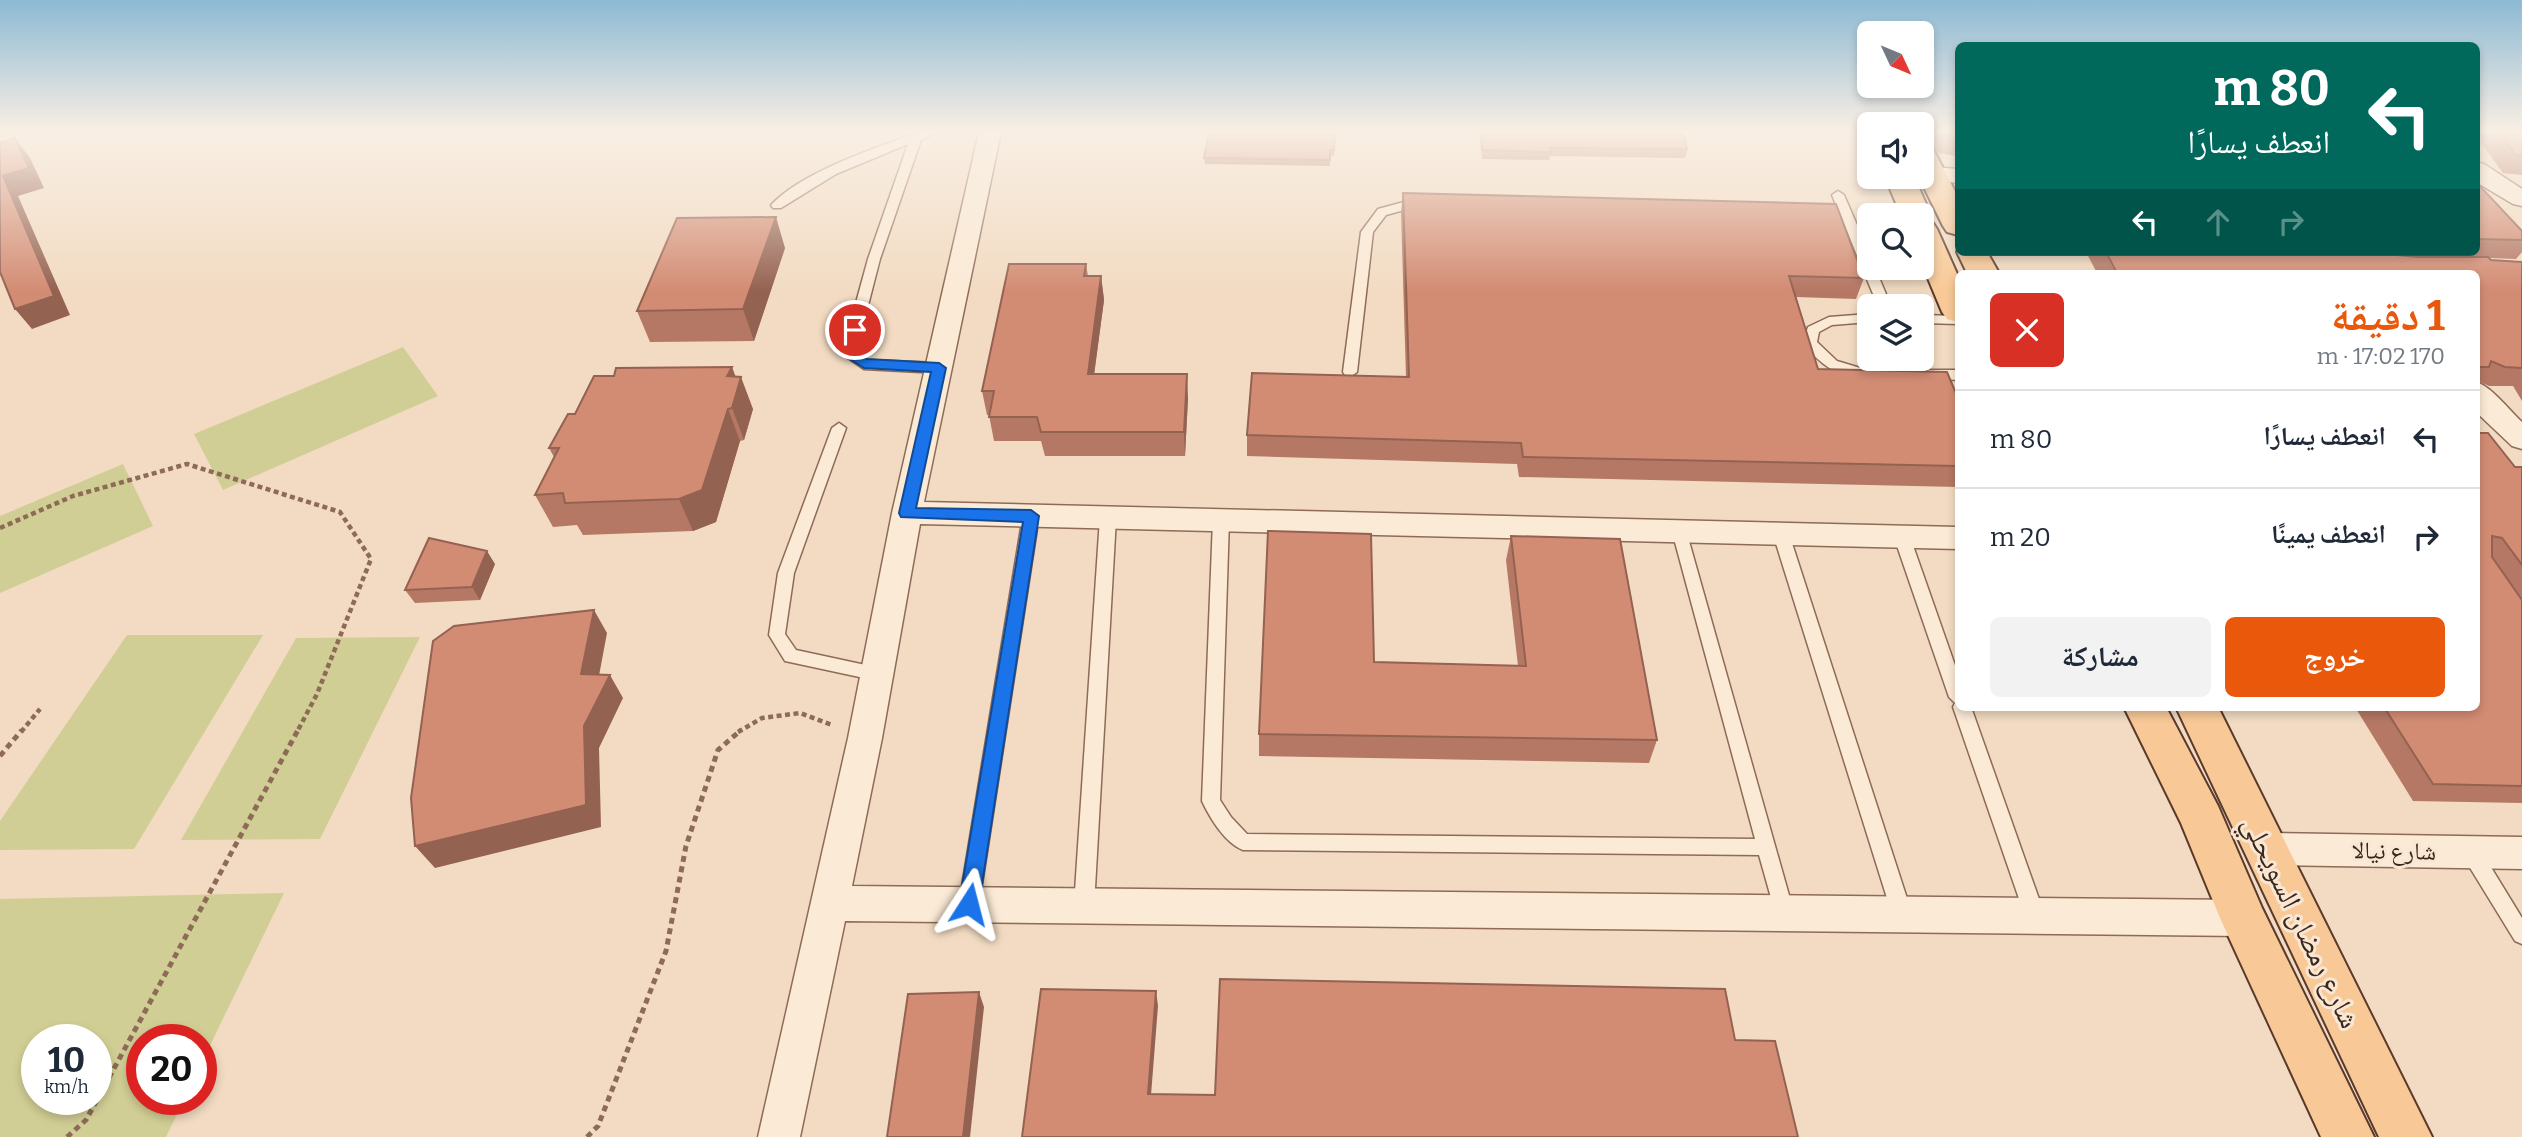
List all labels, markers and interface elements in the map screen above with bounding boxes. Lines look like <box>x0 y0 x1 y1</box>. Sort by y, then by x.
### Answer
north arrow <box>1857 21 1934 98</box>
map controls <box>1857 21 1934 371</box>
text: 80 m <box>2214 59 2330 118</box>
icon: left <box>2354 70 2445 161</box>
button: sound <box>1857 112 1934 189</box>
text: انعطف يسارًا <box>2187 123 2330 161</box>
button: search <box>1857 203 1934 280</box>
icon: left <box>2126 203 2164 241</box>
icon: ahead <box>2199 203 2237 241</box>
icon: right <box>2272 203 2310 241</box>
text: 1 دقيقة <box>2331 291 2445 341</box>
button: close <box>1990 293 2064 367</box>
button: layers <box>1857 294 1934 371</box>
pin <box>825 300 885 360</box>
icon: arrive <box>836 311 874 349</box>
text: 170 m · 17:02 <box>2317 342 2445 370</box>
icon: left <box>2407 420 2445 458</box>
text: انعطف يسارًا <box>2263 421 2386 452</box>
text: 80 m <box>1990 424 2052 455</box>
icon: right <box>2407 518 2445 556</box>
text: انعطف يمينًا <box>2271 519 2386 550</box>
text: 20 m <box>1990 522 2051 553</box>
button: مشاركة <box>1990 617 2211 697</box>
button: خروج <box>2225 617 2445 697</box>
street label: شارع رمضان السويحلي <box>2230 811 2367 1036</box>
street label: شارع نيالا <box>2352 836 2436 867</box>
position arrow <box>932 867 1006 941</box>
speed limit sign: 20 <box>126 1024 217 1115</box>
text: 10 <box>48 1039 85 1081</box>
text: km/h <box>44 1076 89 1098</box>

